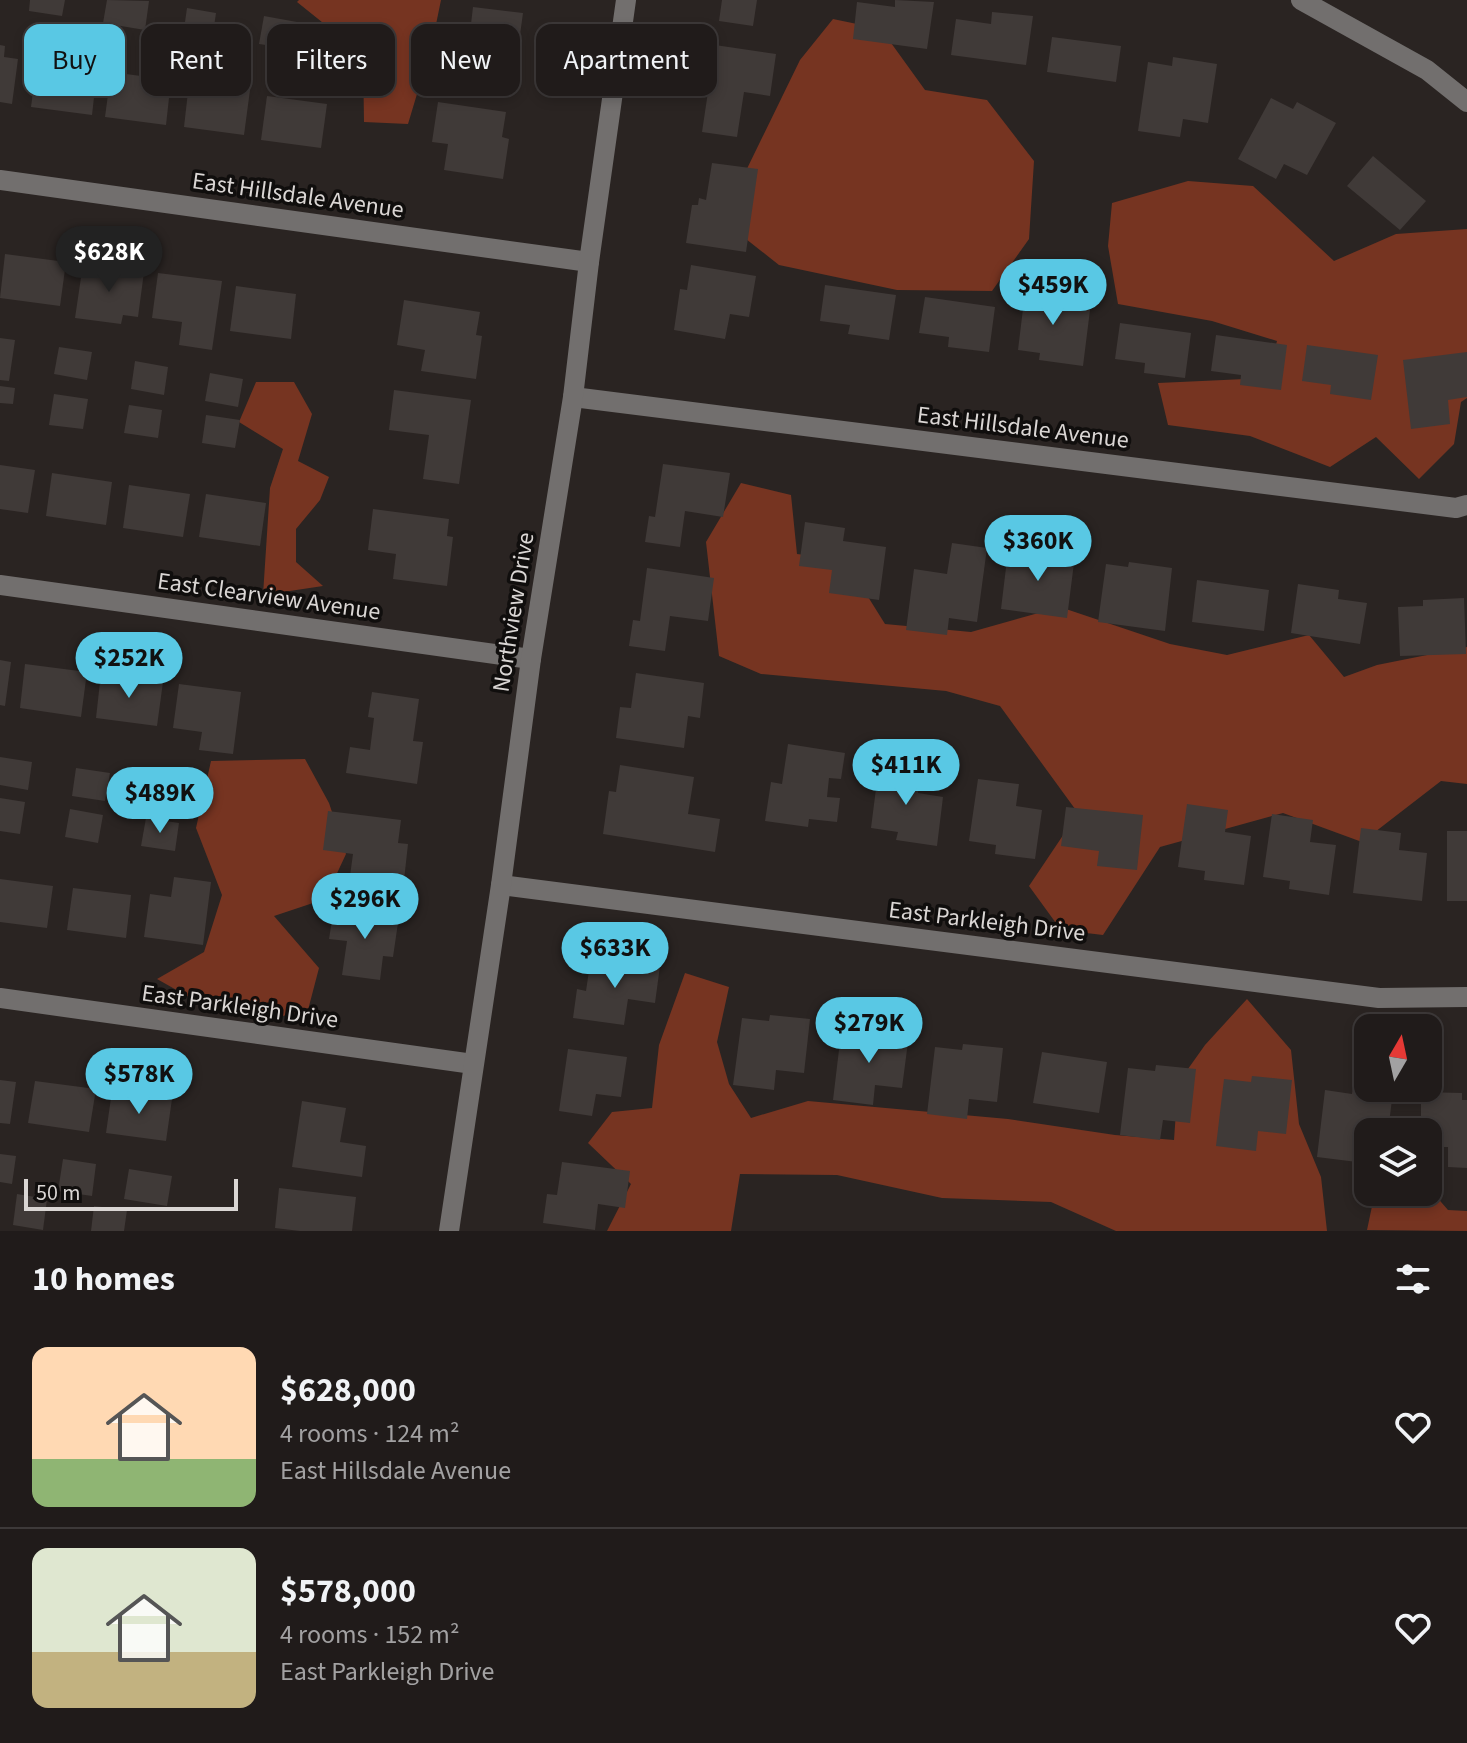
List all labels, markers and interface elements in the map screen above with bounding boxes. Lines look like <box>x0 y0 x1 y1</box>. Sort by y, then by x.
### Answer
chip: Buy <box>24 24 125 96</box>
chip: Rent <box>141 24 251 96</box>
chip: Filters <box>267 24 395 96</box>
chip: New <box>411 24 520 96</box>
chip: Apartment <box>536 24 717 96</box>
street label: East Hillsdale Avenue <box>190 163 406 228</box>
pin: $628K <box>53 226 165 294</box>
text: $628K <box>74 233 144 270</box>
pin: $459K <box>997 259 1109 327</box>
text: $459K <box>1018 266 1088 303</box>
street label: East Hillsdale Avenue <box>915 397 1131 458</box>
pin: $360K <box>982 515 1094 583</box>
text: $360K <box>1003 522 1073 559</box>
street label: Northview Drive <box>484 530 543 694</box>
street label: East Clearview Avenue <box>155 564 383 629</box>
pin: $252K <box>73 632 185 700</box>
text: $252K <box>94 639 164 676</box>
pin: $411K <box>850 739 962 807</box>
text: $411K <box>871 746 941 783</box>
pin: $489K <box>104 767 216 835</box>
text: $489K <box>125 774 195 811</box>
pin: $296K <box>309 873 421 941</box>
text: $296K <box>330 880 400 917</box>
street label: East Parkleigh Drive <box>887 892 1087 951</box>
pin: $633K <box>559 922 671 990</box>
text: $633K <box>580 929 650 966</box>
street label: East Parkleigh Drive <box>139 975 340 1038</box>
pin: $279K <box>813 997 925 1065</box>
text: $279K <box>834 1004 904 1041</box>
north arrow <box>1354 1014 1442 1102</box>
map controls <box>1354 1014 1442 1206</box>
pin: $578K <box>83 1048 195 1116</box>
text: $578K <box>104 1055 174 1092</box>
button: layers <box>1354 1118 1442 1206</box>
scale bar <box>24 1175 238 1211</box>
text: 50 m <box>36 1177 81 1209</box>
text: 10 homes <box>32 1255 175 1304</box>
icon: filters <box>1391 1257 1435 1301</box>
text: $628,000 <box>280 1366 416 1415</box>
icon: home <box>96 1379 192 1475</box>
icon: heart <box>1391 1405 1435 1449</box>
text: 4 rooms · 124 m² <box>280 1415 459 1452</box>
text: East Hillsdale Avenue <box>280 1452 511 1489</box>
text: $578,000 <box>280 1567 416 1616</box>
icon: home <box>96 1580 192 1676</box>
icon: heart <box>1391 1606 1435 1650</box>
text: 4 rooms · 152 m² <box>280 1616 459 1653</box>
text: East Parkleigh Drive <box>280 1653 495 1690</box>

